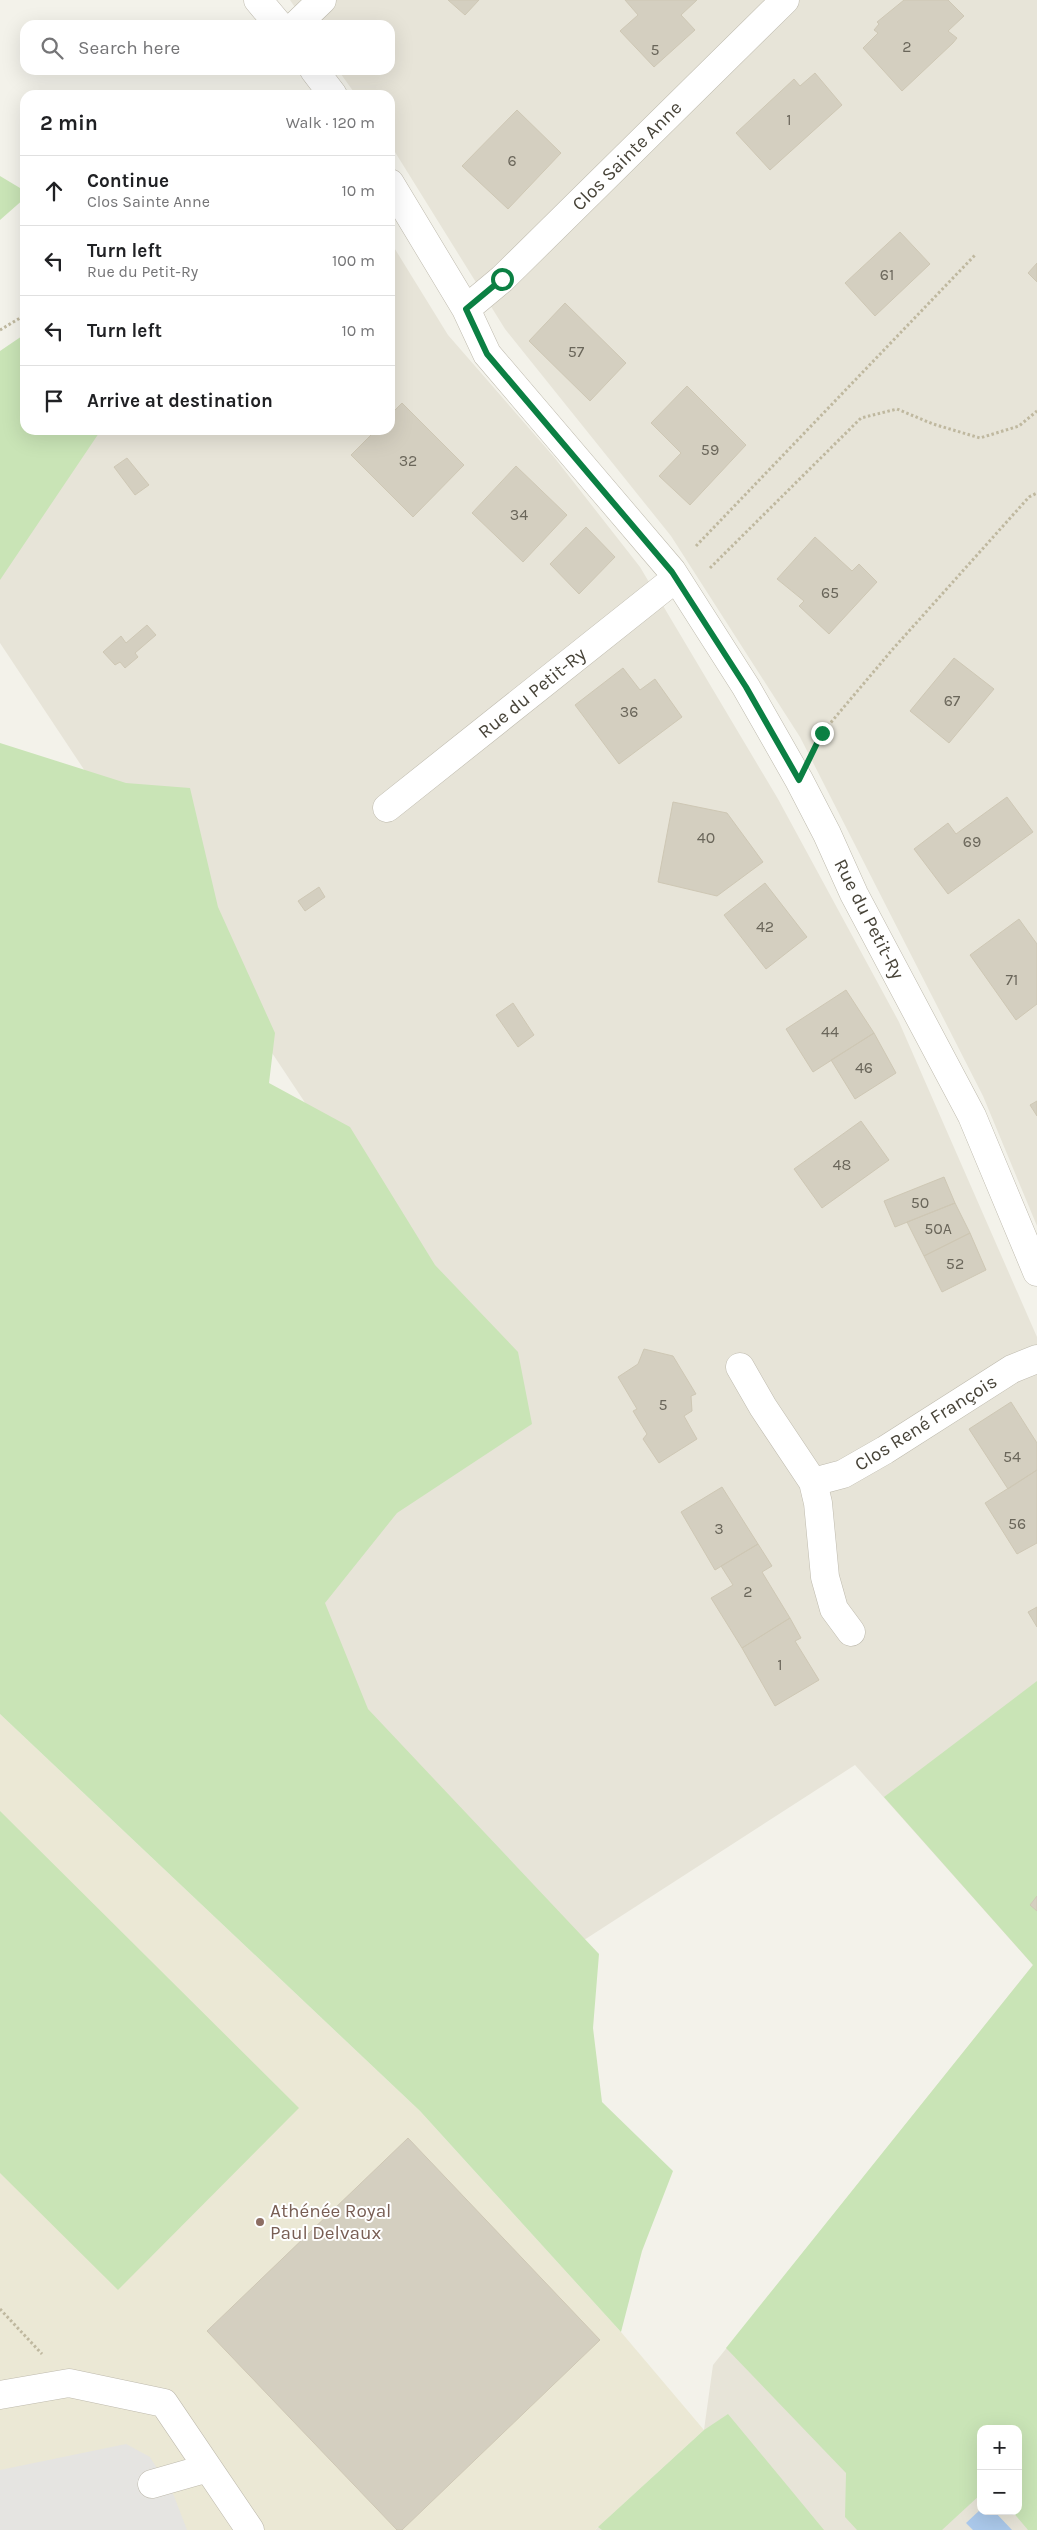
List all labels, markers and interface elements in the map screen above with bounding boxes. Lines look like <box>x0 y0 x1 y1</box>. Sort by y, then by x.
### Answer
search box <box>20 20 395 75</box>
icon: search <box>38 34 66 62</box>
text: Search here <box>78 37 180 59</box>
house number: 2 <box>902 37 912 56</box>
house number: 5 <box>650 40 660 59</box>
street label: Clos Sainte Anne <box>568 97 686 215</box>
house number: 1 <box>786 110 792 129</box>
text: 2 min <box>40 111 98 135</box>
text: Walk · 120 m <box>286 113 375 132</box>
house number: 6 <box>507 151 517 170</box>
text: Continue <box>87 170 169 192</box>
icon: ahead <box>40 177 68 205</box>
text: 10 m <box>341 181 375 200</box>
text: Clos Sainte Anne <box>87 192 210 211</box>
text: Turn left <box>87 240 162 262</box>
icon: left <box>40 247 68 275</box>
text: 100 m <box>332 251 375 270</box>
text: Rue du Petit-Ry <box>87 262 198 281</box>
house number: 61 <box>880 265 894 284</box>
route start <box>491 268 514 291</box>
icon: left <box>40 317 68 345</box>
text: Turn left <box>87 320 162 342</box>
text: 10 m <box>341 321 375 340</box>
house number: 57 <box>568 342 585 361</box>
icon: arrive <box>40 387 68 415</box>
text: Arrive at destination <box>87 390 273 412</box>
house number: 59 <box>701 440 719 459</box>
house number: 32 <box>399 451 417 470</box>
house number: 34 <box>510 505 528 524</box>
house number: 65 <box>821 583 839 602</box>
street label: Rue du Petit-Ry <box>474 643 590 743</box>
house number: 67 <box>944 691 961 710</box>
house number: 36 <box>620 702 638 721</box>
route end <box>811 722 834 745</box>
house number: 40 <box>697 828 715 847</box>
house number: 69 <box>963 832 981 851</box>
street label: Rue du Petit-Ry <box>829 855 909 983</box>
house number: 42 <box>756 917 774 936</box>
house number: 71 <box>1006 970 1018 989</box>
house number: 44 <box>821 1022 839 1041</box>
house number: 46 <box>855 1058 873 1077</box>
house number: 48 <box>833 1155 851 1174</box>
house number: 50 <box>911 1193 929 1212</box>
house number: 50A <box>924 1219 952 1238</box>
house number: 52 <box>946 1254 964 1273</box>
street label: Clos René François <box>851 1370 1001 1476</box>
house number: 5 <box>658 1395 668 1414</box>
house number: 54 <box>1003 1447 1021 1466</box>
house number: 56 <box>1008 1514 1026 1533</box>
house number: 3 <box>714 1519 724 1538</box>
house number: 2 <box>743 1582 753 1601</box>
house number: 1 <box>777 1655 783 1674</box>
place label: Athénée Royal Paul Delvaux <box>270 2200 391 2244</box>
marker: Athénée Royal Paul Delvaux <box>254 2216 266 2228</box>
map controls <box>977 2425 1022 2515</box>
button: + <box>977 2425 1022 2470</box>
button: − <box>977 2470 1022 2515</box>

